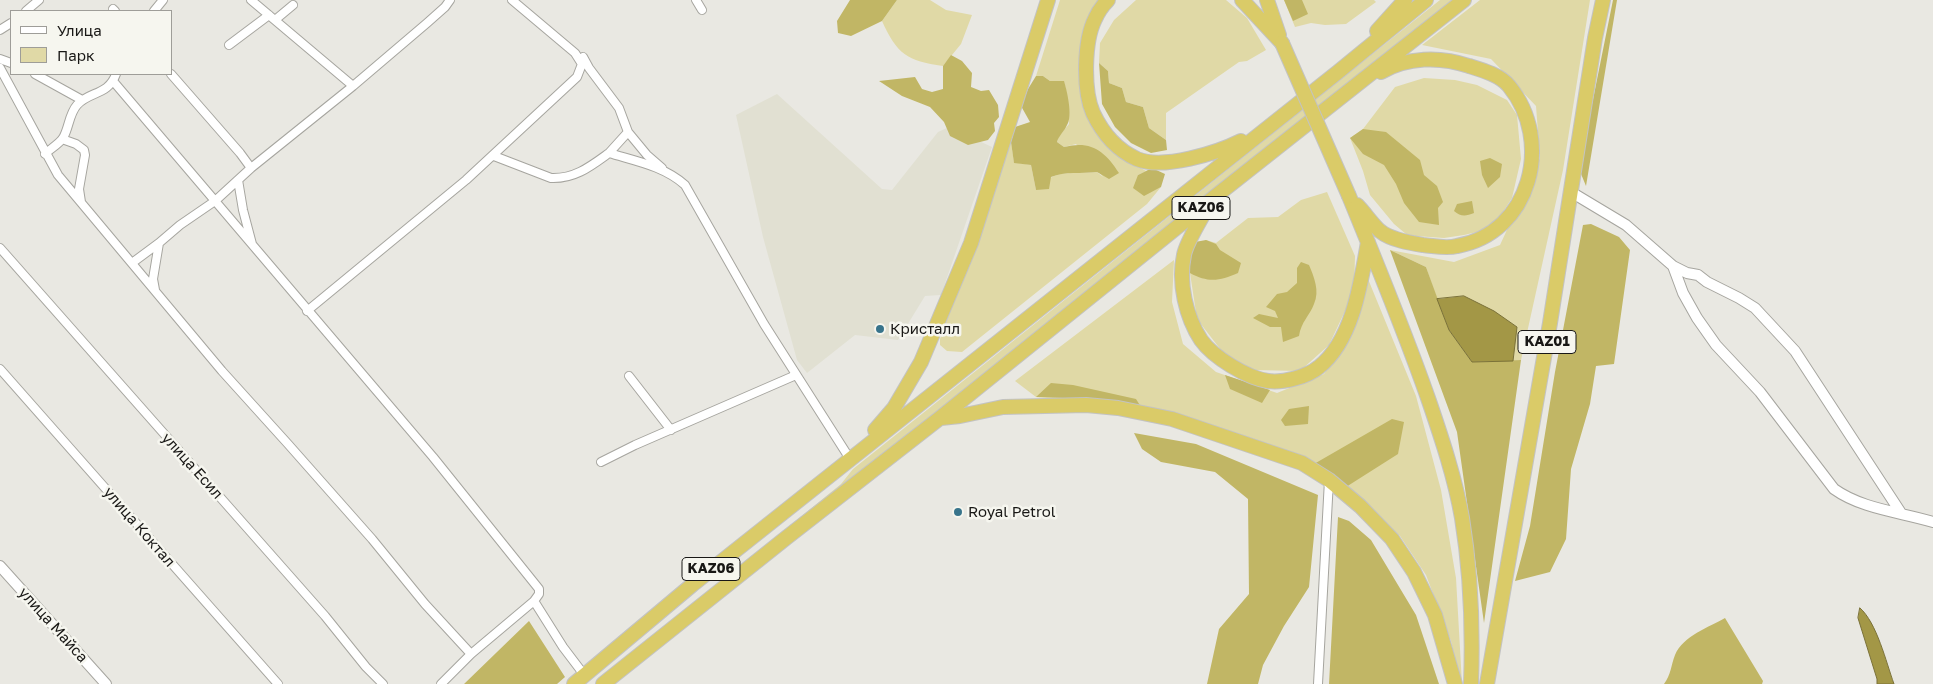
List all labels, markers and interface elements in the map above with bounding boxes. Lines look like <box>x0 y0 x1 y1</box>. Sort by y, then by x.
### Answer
legend <box>10 10 172 75</box>
text: Улица <box>57 21 102 39</box>
text: Парк <box>57 46 95 64</box>
road number: KАZ06 <box>1172 197 1230 220</box>
place label: Кристалл <box>890 320 960 338</box>
marker: Кристалл <box>874 323 886 335</box>
road number: KАZ01 <box>1518 331 1576 354</box>
street label: улица Есил <box>158 429 226 503</box>
street label: улица Коктал <box>99 483 179 571</box>
place label: Royal Petrol <box>968 503 1056 521</box>
marker: Royal Petrol <box>952 506 964 518</box>
road number: KАZ06 <box>682 558 740 580</box>
street label: улица Майса <box>15 584 91 666</box>

